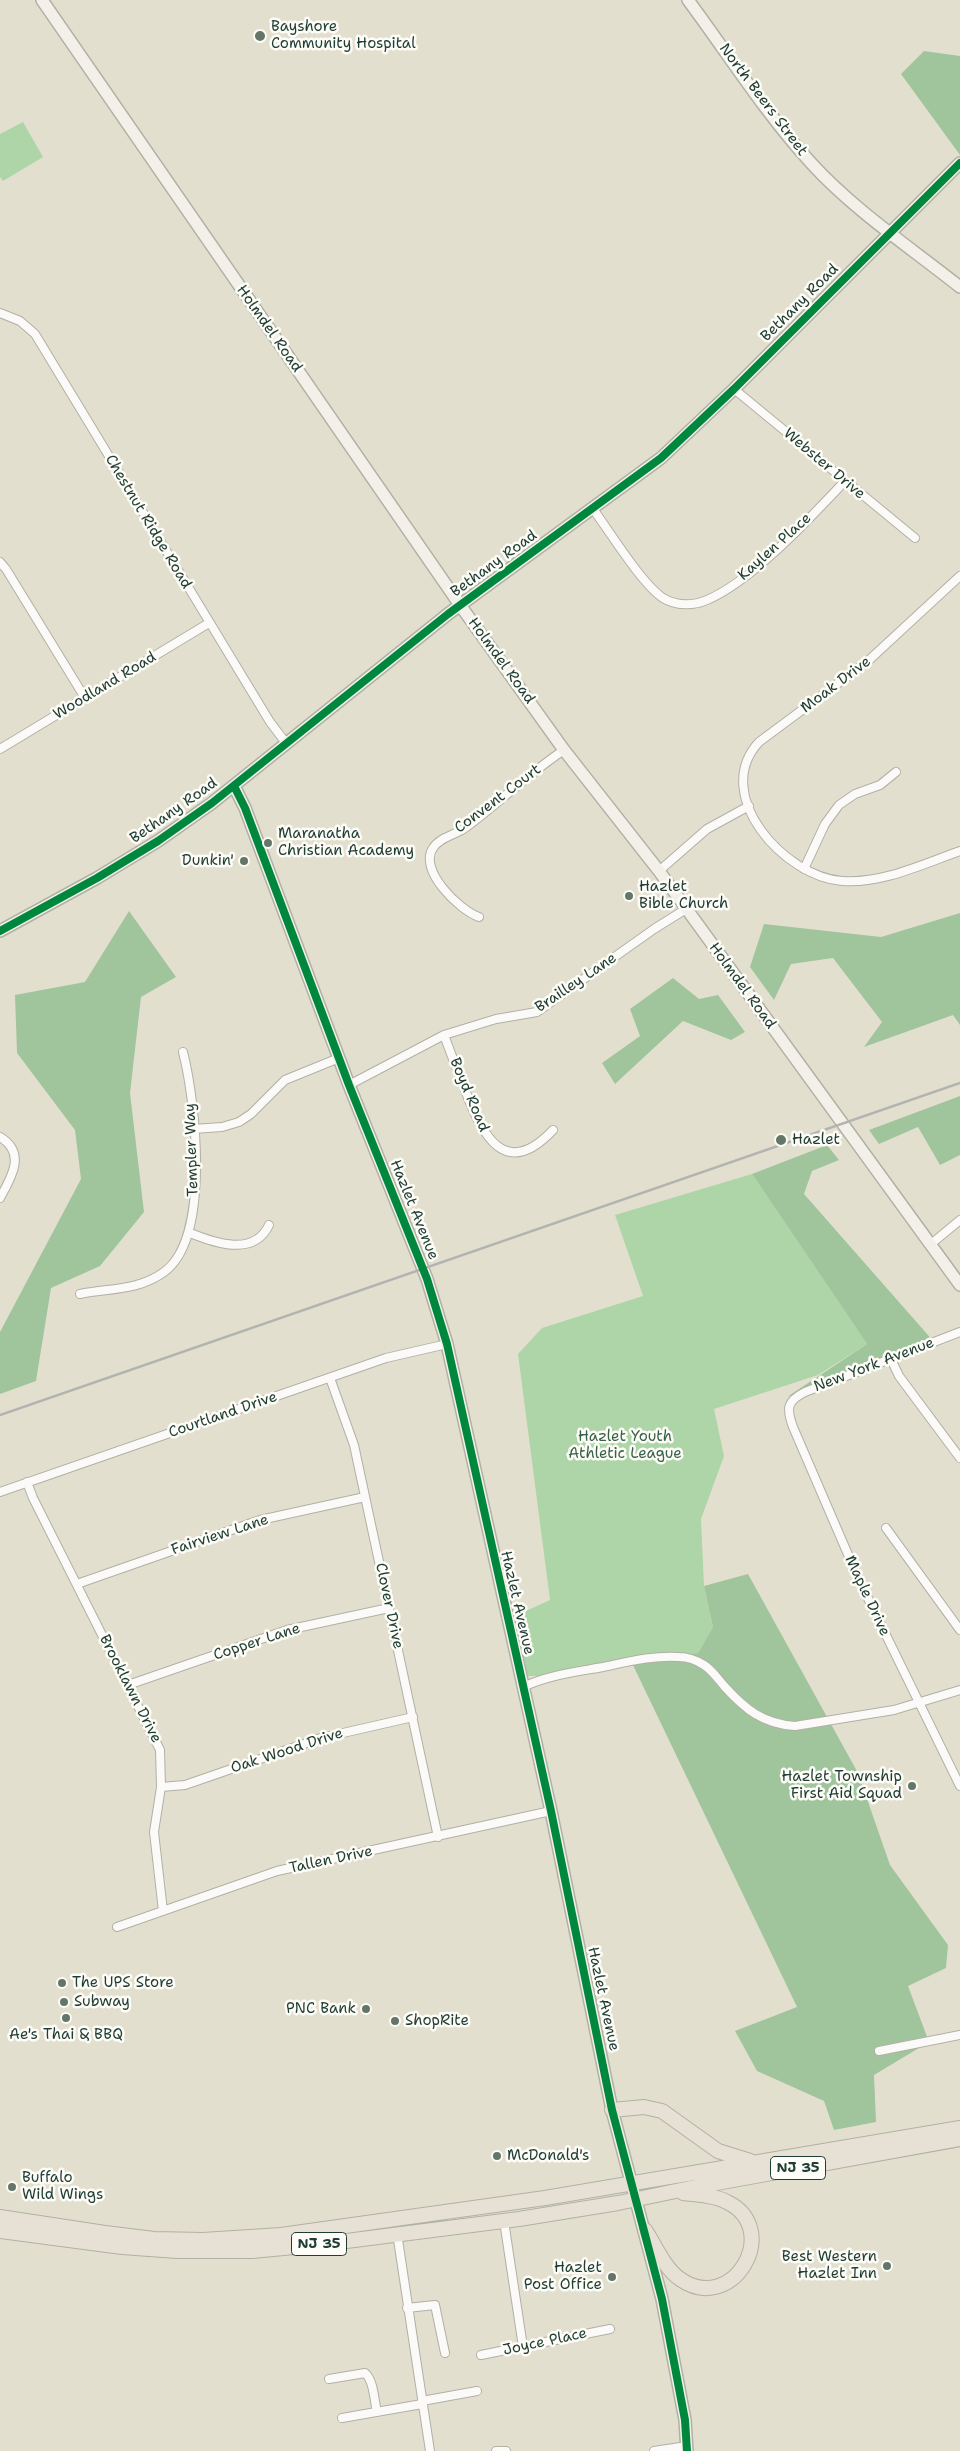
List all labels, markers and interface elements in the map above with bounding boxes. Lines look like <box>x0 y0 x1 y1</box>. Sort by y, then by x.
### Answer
place label: Bayshore Community Hospital <box>271 18 416 53</box>
marker: Bayshore Community Hospital <box>253 29 267 43</box>
street label: North Beers Street <box>715 40 811 160</box>
street label: Bethany Road <box>757 260 843 346</box>
street label: Holmdel Road <box>232 282 306 376</box>
street label: Webster Drive <box>779 425 869 503</box>
street label: Chestnut Ridge Road <box>101 452 195 592</box>
street label: Kaylen Place <box>735 509 815 585</box>
street label: Bethany Road <box>447 527 541 601</box>
street label: Holmdel Road <box>464 614 538 708</box>
street label: Woodland Road <box>50 648 160 724</box>
street label: Moak Drive <box>797 653 875 717</box>
street label: Convent Court <box>451 761 545 837</box>
street label: Bethany Road <box>127 774 221 848</box>
place label: Maranatha Christian Academy <box>278 825 414 860</box>
marker: Maranatha Christian Academy <box>262 837 274 849</box>
place label: Dunkin' <box>182 852 234 870</box>
marker: Dunkin' <box>238 855 250 867</box>
place label: Hazlet Bible Church <box>639 878 728 913</box>
marker: Hazlet Bible Church <box>623 890 635 902</box>
street label: Holmdel Road <box>705 939 779 1033</box>
street label: Brailley Lane <box>532 949 620 1017</box>
street label: Boyd Road <box>445 1055 493 1135</box>
street label: Templer Way <box>181 1103 203 1197</box>
place label: Hazlet <box>792 1131 840 1149</box>
marker: Hazlet <box>774 1133 788 1147</box>
street label: Hazlet Avenue <box>386 1157 442 1263</box>
street label: New York Avenue <box>811 1334 937 1396</box>
street label: Courtland Drive <box>166 1388 280 1442</box>
park label: Hazlet Youth Athletic League <box>568 1428 682 1463</box>
street label: Fairview Lane <box>169 1511 271 1559</box>
street label: Hazlet Avenue <box>496 1549 538 1657</box>
street label: Maple Drive <box>840 1553 894 1639</box>
street label: Clover Drive <box>371 1561 407 1651</box>
street label: Copper Lane <box>211 1619 303 1665</box>
street label: Brooklawn Drive <box>95 1632 165 1746</box>
street label: Oak Wood Drive <box>228 1724 346 1778</box>
place label: Hazlet Township First Aid Squad <box>781 1768 902 1803</box>
marker: Hazlet Township First Aid Squad <box>906 1780 918 1792</box>
street label: Tallen Drive <box>288 1842 374 1878</box>
street label: Hazlet Avenue <box>583 1945 623 2053</box>
place label: The UPS Store <box>72 1974 174 1992</box>
marker: The UPS Store <box>56 1977 68 1989</box>
place label: Subway <box>74 1993 130 2011</box>
marker: Subway <box>58 1996 70 2008</box>
place label: PNC Bank <box>286 2000 356 2018</box>
marker: PNC Bank <box>360 2003 372 2015</box>
marker: Ae's Thai & BBQ <box>60 2012 72 2024</box>
place label: ShopRite <box>405 2012 469 2030</box>
marker: ShopRite <box>389 2015 401 2027</box>
place label: Ae's Thai & BBQ <box>9 2026 123 2044</box>
place label: McDonald's <box>507 2147 589 2165</box>
marker: McDonald's <box>491 2150 503 2162</box>
road number: NJ 35 <box>770 2156 826 2180</box>
place label: Buffalo Wild Wings <box>22 2169 103 2204</box>
marker: Buffalo Wild Wings <box>6 2181 18 2193</box>
road number: NJ 35 <box>292 2232 346 2256</box>
place label: Best Western Hazlet Inn <box>782 2248 877 2283</box>
place label: Hazlet Post Office <box>524 2259 602 2294</box>
marker: Best Western Hazlet Inn <box>881 2260 893 2272</box>
marker: Hazlet Post Office <box>606 2271 618 2283</box>
street label: Joyce Place <box>501 2324 589 2360</box>

